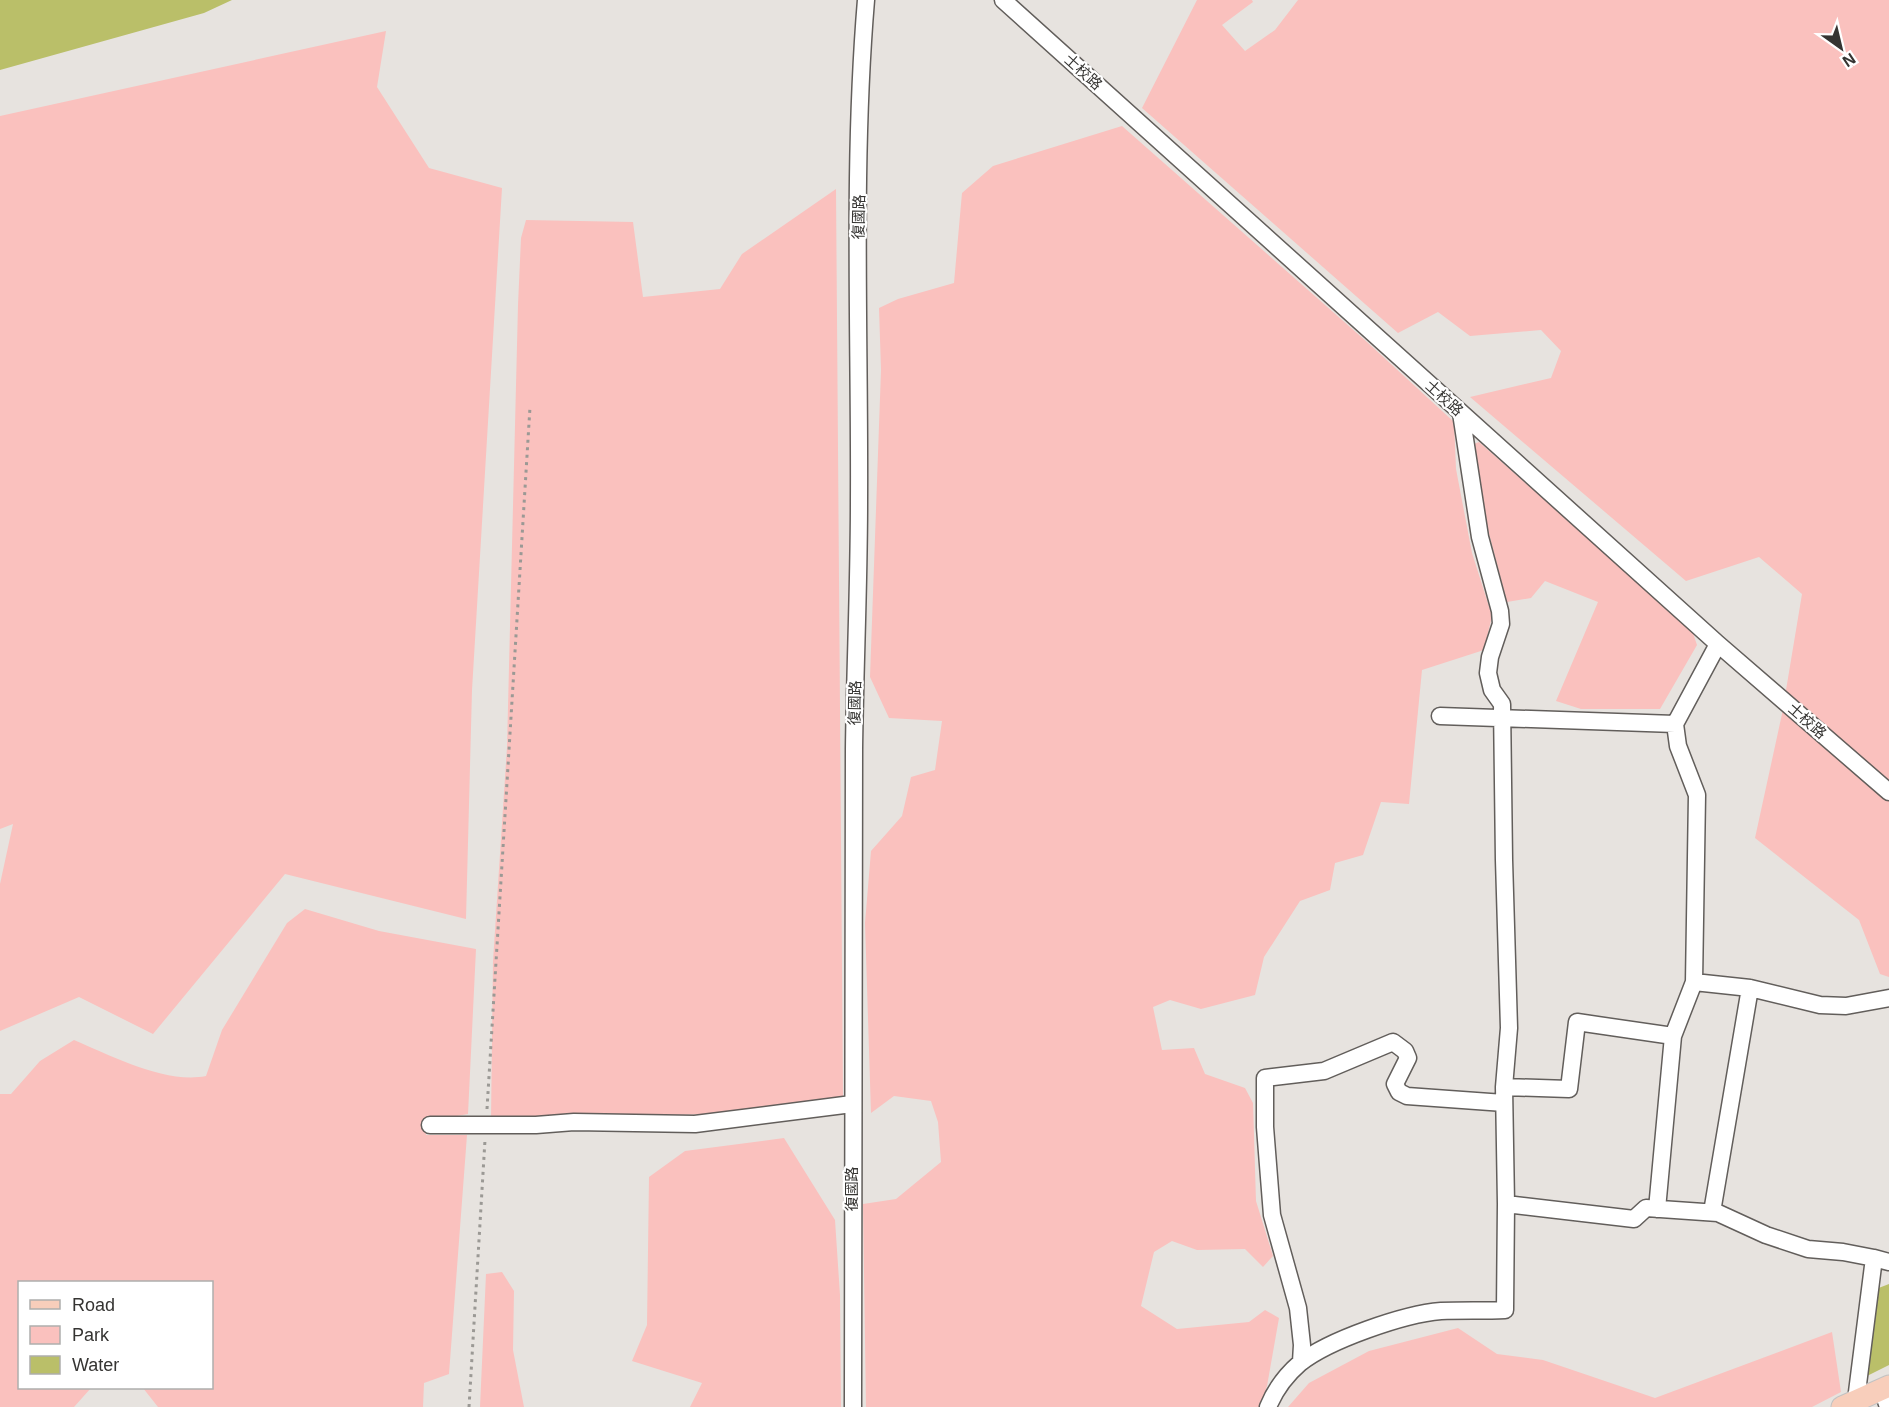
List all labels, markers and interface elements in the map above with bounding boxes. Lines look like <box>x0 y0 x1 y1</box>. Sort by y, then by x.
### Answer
north arrow <box>1811 18 1871 78</box>
street label: 士校路 <box>1061 50 1106 93</box>
text: N <box>1840 50 1859 70</box>
street label: 復國路 <box>850 194 867 240</box>
street label: 士校路 <box>1422 376 1467 419</box>
street label: 復國路 <box>846 680 863 726</box>
street label: 士校路 <box>1785 699 1830 742</box>
street label: 復國路 <box>843 1166 860 1212</box>
legend <box>18 1281 213 1389</box>
text: Road <box>72 1295 115 1315</box>
text: Park <box>72 1325 110 1345</box>
text: Water <box>72 1355 119 1375</box>

